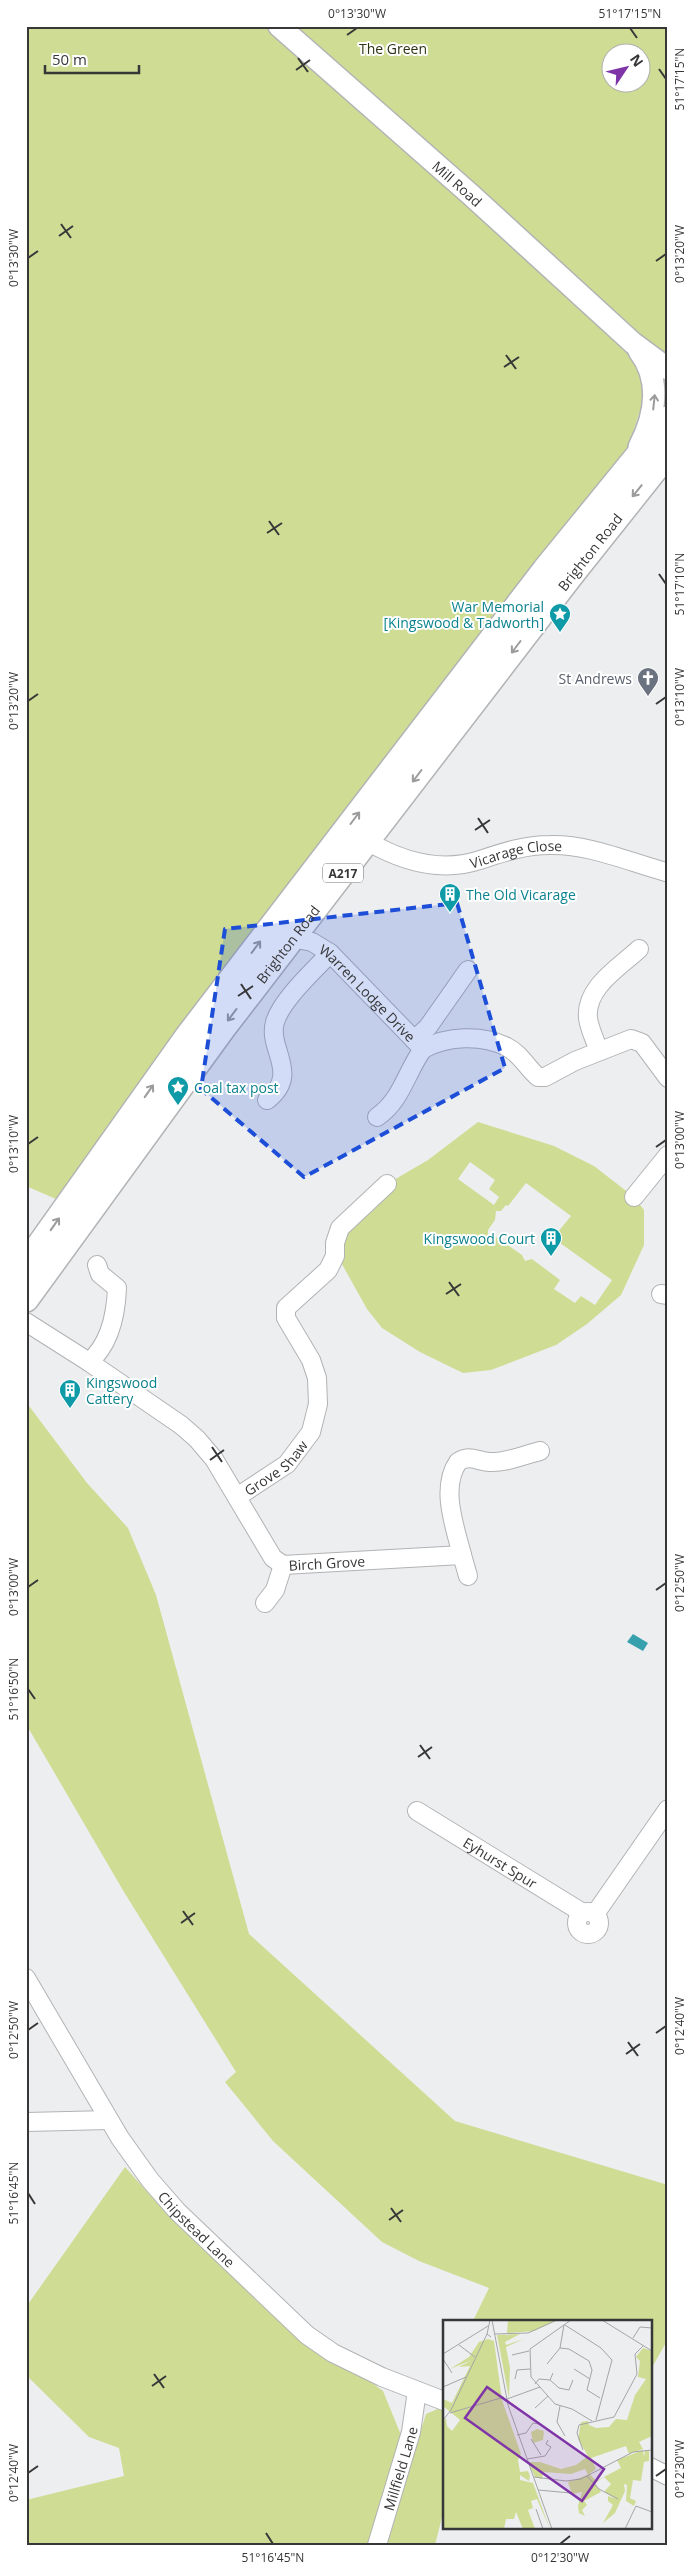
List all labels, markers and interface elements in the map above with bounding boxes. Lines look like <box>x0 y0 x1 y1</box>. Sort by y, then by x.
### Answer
text: 0°13'30"W <box>328 5 386 22</box>
text: 51°17'15"N <box>599 5 661 22</box>
park label: The Green <box>359 39 427 58</box>
scale bar <box>45 42 139 74</box>
north arrow <box>602 42 652 92</box>
text: 51°17'15"N <box>671 48 688 110</box>
text: 50 m <box>52 49 87 69</box>
text: N <box>626 50 648 70</box>
street label: Mill Road <box>429 156 487 210</box>
text: 0°13'20"W <box>671 225 688 283</box>
text: 0°13'30"W <box>5 229 22 287</box>
one-way arrow <box>649 394 658 410</box>
one-way arrow <box>631 484 642 497</box>
street label: Brighton Road <box>553 509 626 594</box>
text: 51°17'10"N <box>671 553 688 615</box>
place label: War Memorial [Kingswood & Tadworth] <box>384 597 544 632</box>
place icon: War Memorial [Kingswood & Tadworth] <box>548 602 572 633</box>
one-way arrow <box>510 640 521 653</box>
church icon: St Andrews <box>636 666 660 697</box>
text: 0°13'10"W <box>671 668 688 726</box>
place label: St Andrews <box>559 669 632 688</box>
text: 0°13'20"W <box>5 672 22 730</box>
one-way arrow <box>412 769 422 783</box>
one-way arrow <box>350 812 361 825</box>
street label: Vicarage Close <box>467 835 563 872</box>
road number: A217 <box>323 864 363 882</box>
building icon: The Old Vicarage <box>438 882 462 913</box>
place label: The Old Vicarage <box>466 885 576 904</box>
street label: Brighton Road <box>252 901 324 987</box>
street label: Warren Lodge Drive <box>316 939 420 1046</box>
one-way arrow <box>251 941 262 954</box>
one-way arrow <box>227 1008 238 1021</box>
place icon: Coal tax post <box>166 1075 190 1106</box>
place label: Coal tax post <box>194 1078 279 1097</box>
one-way arrow <box>144 1085 154 1099</box>
text: 0°13'00"W <box>671 1111 688 1169</box>
text: 0°13'10"W <box>5 1115 22 1173</box>
one-way arrow <box>49 1218 60 1231</box>
building icon: Kingswood Court <box>539 1226 563 1257</box>
place label: Kingswood Court <box>424 1229 535 1248</box>
place label: Kingswood Cattery <box>86 1373 157 1408</box>
building icon: Kingswood Cattery <box>58 1378 82 1409</box>
street label: Grove Shaw <box>240 1436 311 1499</box>
street label: Birch Grove <box>288 1551 366 1574</box>
text: 0°12'50"W <box>671 1554 688 1612</box>
text: 0°13'00"W <box>5 1558 22 1616</box>
text: 51°16'50"N <box>5 1658 22 1720</box>
street label: Eyhurst Spur <box>460 1832 541 1892</box>
text: 0°12'40"W <box>671 1997 688 2055</box>
text: 0°12'50"W <box>5 2001 22 2059</box>
text: 51°16'45"N <box>5 2162 22 2224</box>
street label: Chipstead Lane <box>154 2187 239 2271</box>
inset map <box>443 2320 652 2528</box>
street label: Millfield Lane <box>378 2425 421 2513</box>
text: 0°12'30"W <box>671 2440 688 2498</box>
text: 0°12'40"W <box>5 2444 22 2502</box>
text: 51°16'45"N <box>242 2549 304 2566</box>
text: 0°12'30"W <box>531 2549 589 2566</box>

